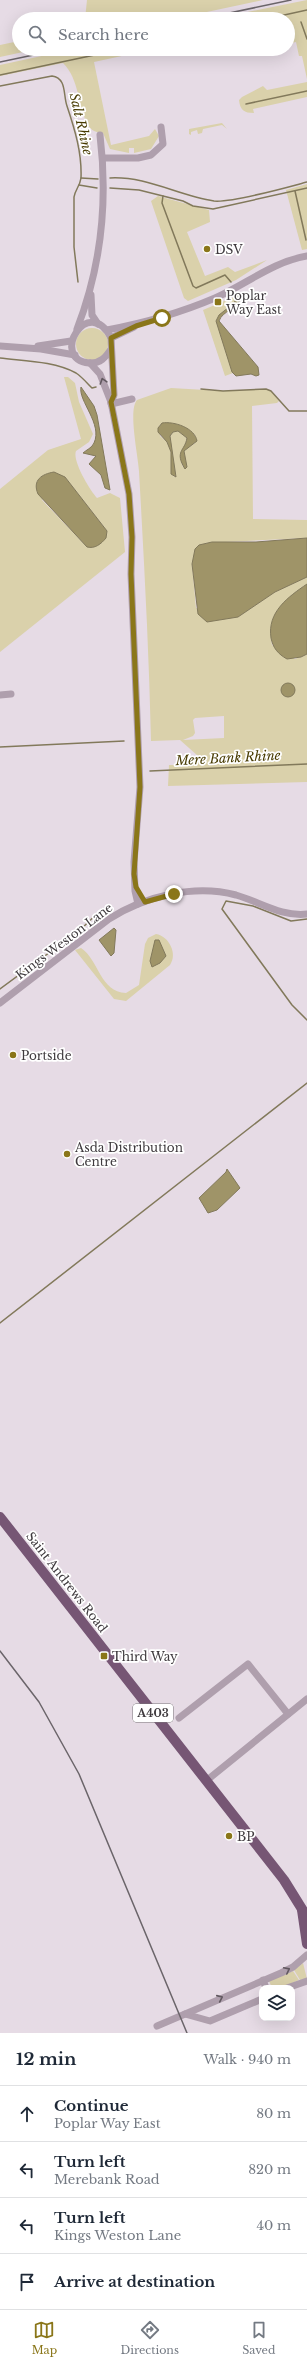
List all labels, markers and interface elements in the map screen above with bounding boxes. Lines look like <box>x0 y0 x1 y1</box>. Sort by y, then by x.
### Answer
search box <box>12 12 295 56</box>
icon: search <box>26 23 48 45</box>
text: Search here <box>58 25 149 44</box>
water label: Salt Rhine <box>66 91 96 157</box>
place label: DSV <box>215 242 243 257</box>
marker: DSV <box>202 244 212 254</box>
place label: Poplar Way East <box>225 288 282 317</box>
marker: Poplar Way East <box>213 297 223 307</box>
route start <box>153 309 171 327</box>
one-way arrow <box>99 378 107 385</box>
water label: Mere Bank Rhine <box>174 747 281 769</box>
route end <box>165 885 183 903</box>
street label: Kings Weston Lane <box>13 900 116 982</box>
place label: Portside <box>21 1048 72 1063</box>
marker: Portside <box>8 1050 18 1060</box>
place label: Asda Distribution Centre <box>74 1140 183 1169</box>
marker: Asda Distribution Centre <box>62 1149 72 1159</box>
street label: Saint Andrews Road <box>23 1529 111 1635</box>
place label: Third Way <box>112 1649 178 1664</box>
marker: Third Way <box>99 1651 109 1661</box>
road number: A403 <box>133 1704 173 1722</box>
place label: BP <box>237 1829 254 1844</box>
marker: BP <box>224 1831 234 1841</box>
one-way arrow <box>282 1968 290 1975</box>
map controls <box>259 1985 295 2021</box>
button: layers <box>259 1985 295 2021</box>
one-way arrow <box>216 1995 224 2003</box>
text: 12 min <box>16 2049 76 2070</box>
text: Walk · 940 m <box>204 2051 291 2068</box>
text: Continue <box>54 2096 129 2115</box>
icon: ahead <box>16 2103 38 2125</box>
text: 80 m <box>256 2105 291 2122</box>
text: Poplar Way East <box>54 2115 161 2132</box>
text: Turn left <box>54 2152 125 2171</box>
icon: left <box>16 2159 38 2181</box>
text: 820 m <box>248 2161 291 2178</box>
text: Merebank Road <box>54 2171 160 2188</box>
text: Turn left <box>54 2208 125 2227</box>
icon: left <box>16 2215 38 2237</box>
text: 40 m <box>256 2217 291 2234</box>
text: Kings Weston Lane <box>54 2227 181 2244</box>
icon: arrive <box>16 2271 38 2293</box>
text: Arrive at destination <box>54 2272 215 2291</box>
tab: Map <box>32 2319 57 2357</box>
tab: Directions <box>120 2319 179 2357</box>
tab: Saved <box>242 2319 275 2357</box>

